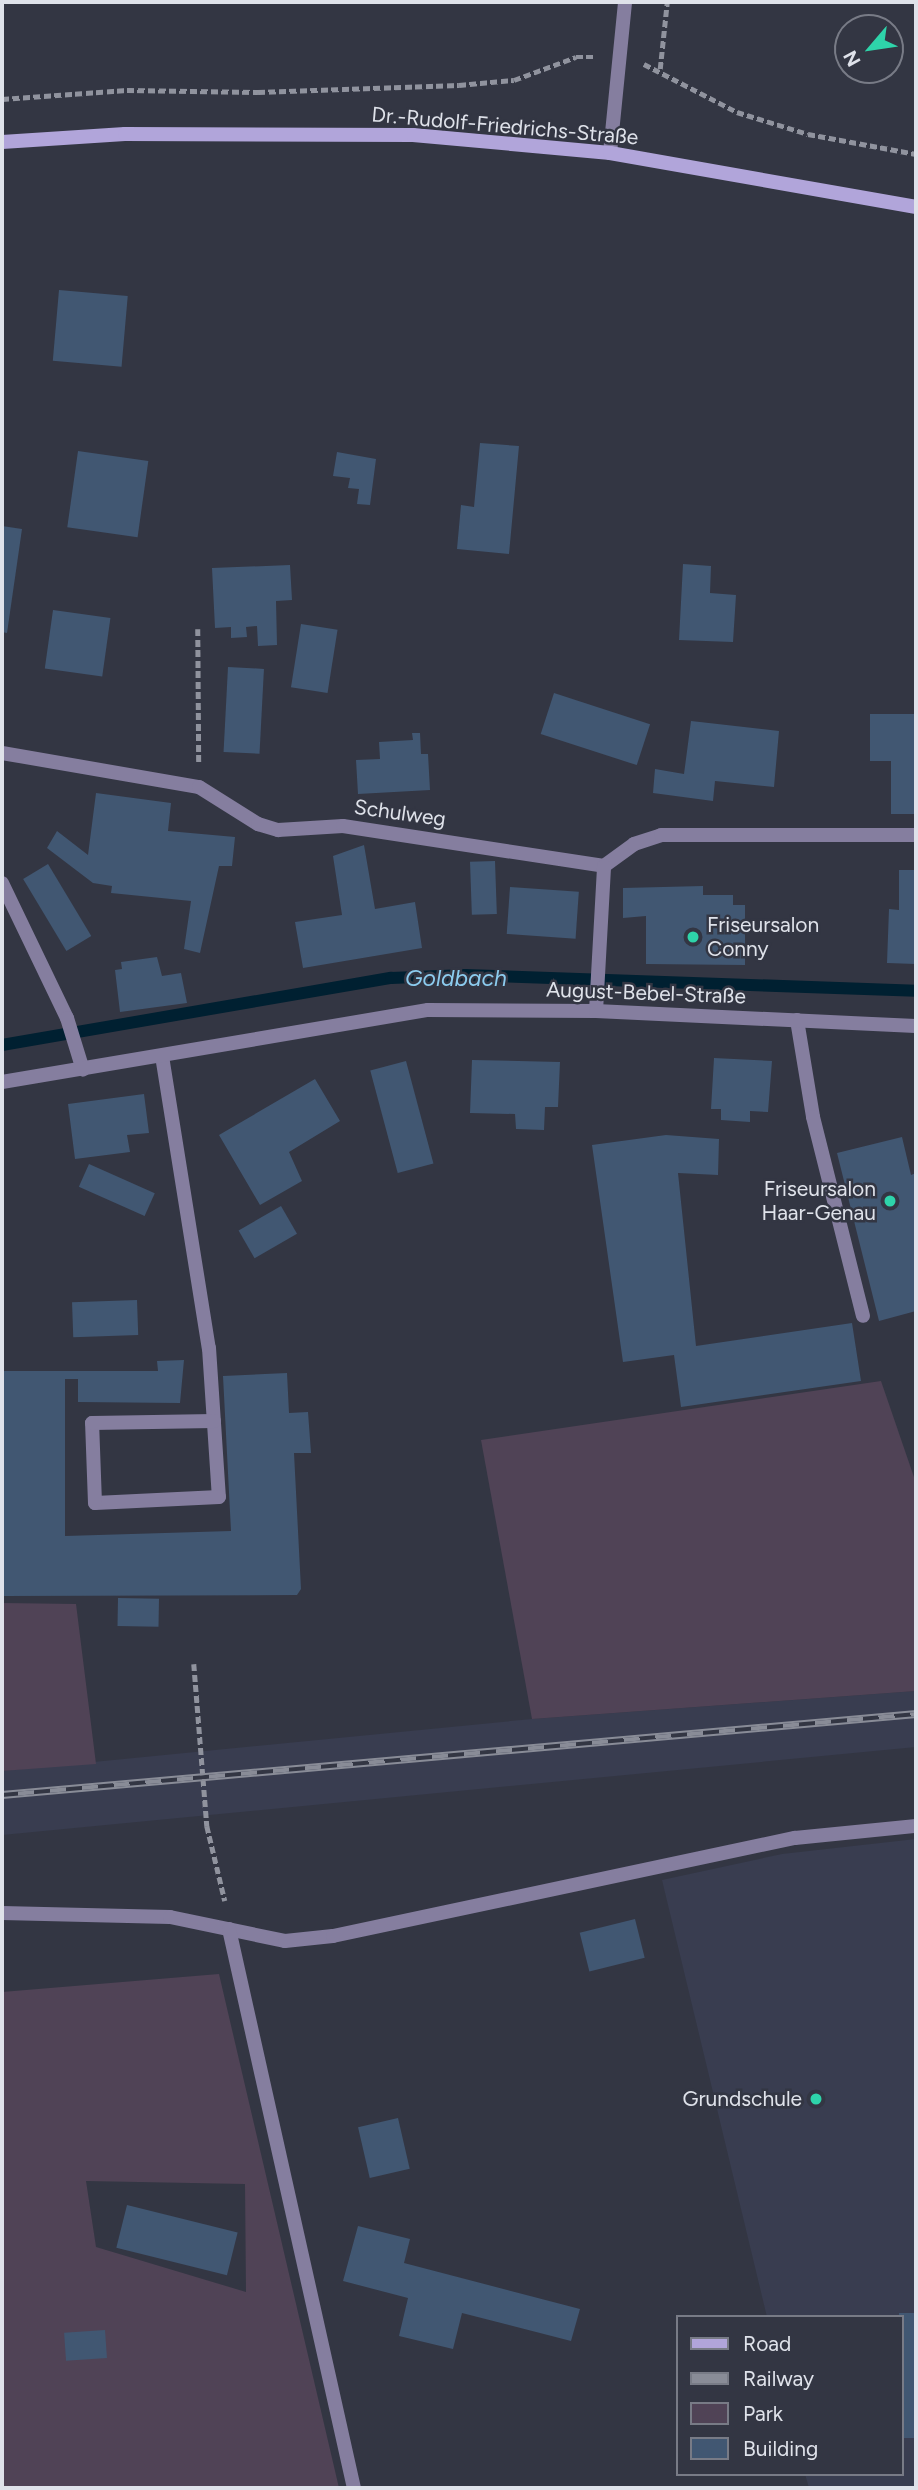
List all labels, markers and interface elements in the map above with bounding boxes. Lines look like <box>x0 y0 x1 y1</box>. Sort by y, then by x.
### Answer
north arrow <box>834 14 904 84</box>
text: N <box>838 46 866 70</box>
street label: Dr.-Rudolf-Friedrichs-Straße <box>371 102 639 150</box>
street label: Schulweg <box>353 794 447 832</box>
place label: Friseursalon Conny <box>707 912 819 962</box>
marker: Friseursalon Conny <box>685 929 701 945</box>
water label: Goldbach <box>405 964 507 992</box>
street label: August-Bebel-Straße <box>546 977 746 1009</box>
place label: Friseursalon Haar-Genau <box>761 1176 876 1226</box>
marker: Friseursalon Haar-Genau <box>882 1193 898 1209</box>
place label: Grundschule <box>683 2086 802 2112</box>
marker: Grundschule <box>808 2091 824 2107</box>
legend <box>676 2315 904 2476</box>
text: Road <box>743 2331 791 2356</box>
text: Railway <box>743 2366 814 2391</box>
text: Park <box>743 2401 783 2426</box>
text: Building <box>743 2436 818 2461</box>

